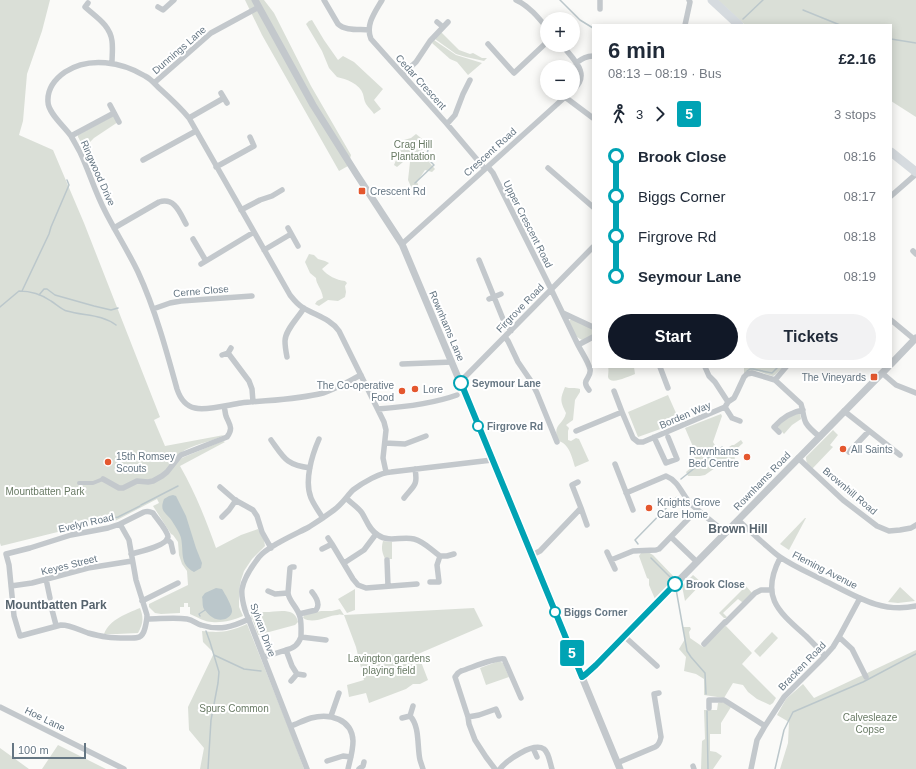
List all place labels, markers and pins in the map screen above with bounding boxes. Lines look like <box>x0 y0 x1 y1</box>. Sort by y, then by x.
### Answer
marker: Crescent Rd <box>357 186 367 196</box>
place label: Crescent Rd <box>370 186 426 197</box>
place label: The Vineyards <box>802 372 866 383</box>
marker: The Vineyards <box>869 372 879 382</box>
marker: Seymour Lane <box>453 375 469 391</box>
place label: Seymour Lane <box>472 378 541 389</box>
place label: The Co-operative Food <box>317 380 394 403</box>
marker: Lore <box>410 384 420 394</box>
place label: Lore <box>423 384 443 395</box>
marker: The Co-operative Food <box>397 386 407 396</box>
marker: Firgrove Rd <box>472 420 484 432</box>
place label: Firgrove Rd <box>487 421 543 432</box>
marker: All Saints <box>838 444 848 454</box>
place label: All Saints <box>851 444 893 455</box>
place label: Rownhams Bed Centre <box>688 446 739 469</box>
place label: 15th Romsey Scouts <box>116 451 175 474</box>
marker: Rownhams Bed Centre <box>742 452 752 462</box>
marker: 15th Romsey Scouts <box>103 457 113 467</box>
place label: Knights Grove Care Home <box>657 497 721 520</box>
marker: Knights Grove Care Home <box>644 503 654 513</box>
marker: Brook Close <box>667 576 683 592</box>
place label: Brook Close <box>686 579 745 590</box>
marker: Biggs Corner <box>549 606 561 618</box>
place label: Biggs Corner <box>564 607 627 618</box>

